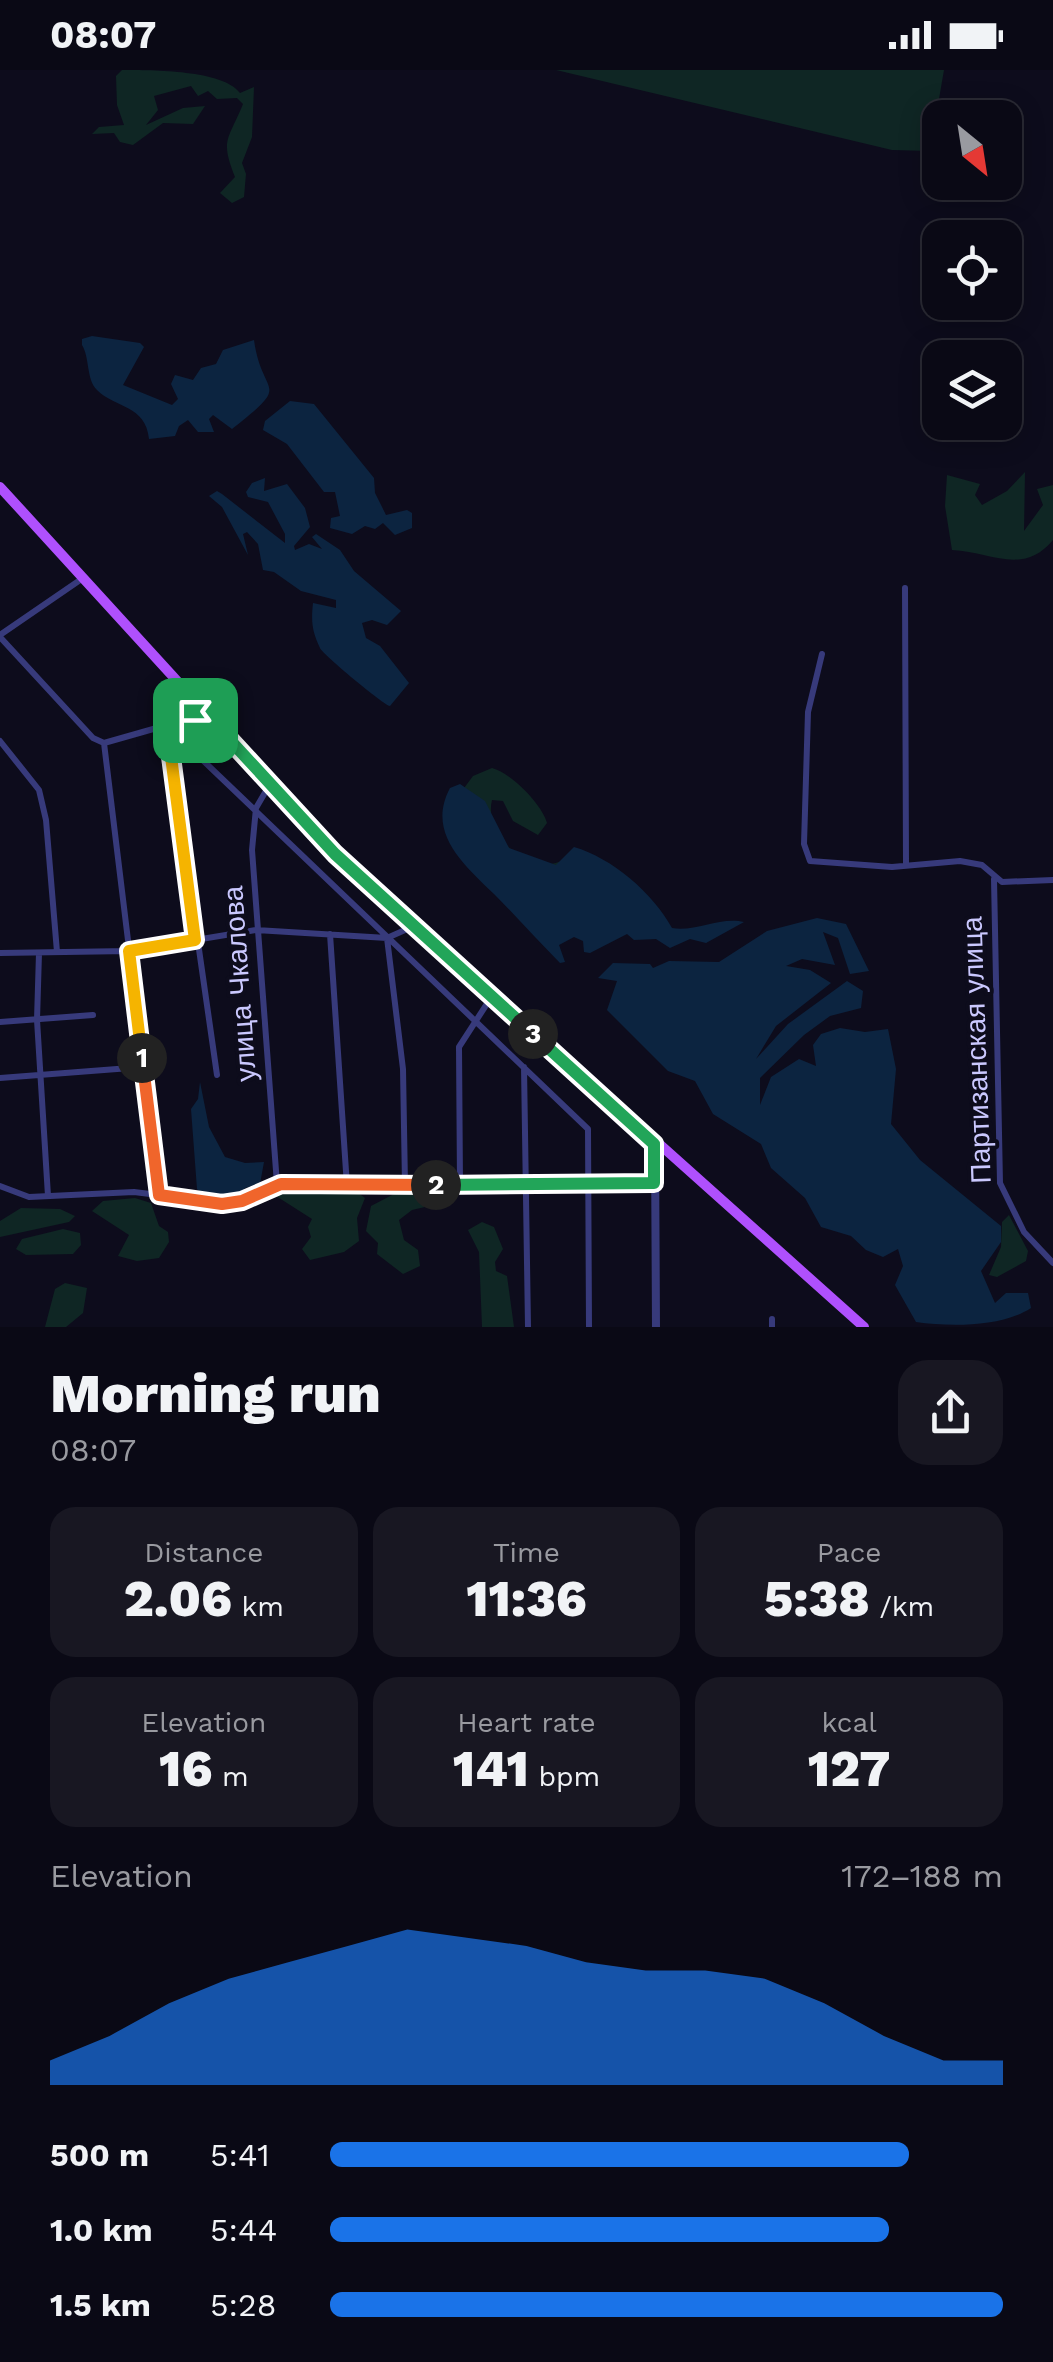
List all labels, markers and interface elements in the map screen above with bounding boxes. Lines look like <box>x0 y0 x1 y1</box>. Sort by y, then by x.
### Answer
text: 08:07 <box>50 13 156 57</box>
north arrow <box>922 100 1022 200</box>
map controls <box>922 100 1022 440</box>
button: locate <box>922 220 1022 320</box>
button: layers <box>922 340 1022 440</box>
pin <box>153 678 238 763</box>
icon: arrive <box>168 693 223 748</box>
street label: улица Чкалова <box>216 885 263 1083</box>
street label: Партизанская улица <box>955 916 998 1184</box>
pin: 3 <box>508 1009 558 1059</box>
text: 3 <box>525 1017 541 1050</box>
pin: 1 <box>117 1033 167 1083</box>
text: 1 <box>136 1041 148 1074</box>
pin: 2 <box>411 1160 461 1210</box>
text: 2 <box>428 1168 444 1201</box>
button: share <box>898 1360 1003 1465</box>
text: Morning run <box>50 1361 381 1425</box>
text: 08:07 <box>50 1431 136 1469</box>
text: Distance <box>144 1536 263 1569</box>
text: Time <box>493 1536 560 1569</box>
text: Pace <box>817 1536 882 1569</box>
text: 2.06 <box>124 1569 232 1628</box>
text: 11:36 <box>466 1569 587 1628</box>
text: 5:38 <box>764 1569 870 1628</box>
text: km <box>232 1590 284 1623</box>
text: /km <box>870 1590 934 1623</box>
text: Elevation <box>141 1706 266 1739</box>
text: Heart rate <box>457 1706 596 1739</box>
text: kcal <box>821 1706 877 1739</box>
text: 16 <box>159 1739 212 1798</box>
text: 141 <box>453 1739 529 1798</box>
text: 127 <box>808 1739 891 1798</box>
text: m <box>212 1760 249 1793</box>
text: bpm <box>529 1760 600 1793</box>
text: Elevation <box>50 1857 193 1895</box>
text: 172–188 m <box>841 1857 1003 1895</box>
text: 500 m <box>50 2136 149 2174</box>
text: 5:41 <box>210 2136 270 2174</box>
text: 1.0 km <box>50 2211 153 2249</box>
text: 5:44 <box>210 2211 277 2249</box>
text: 1.5 km <box>50 2286 151 2324</box>
text: 5:28 <box>210 2286 276 2324</box>

